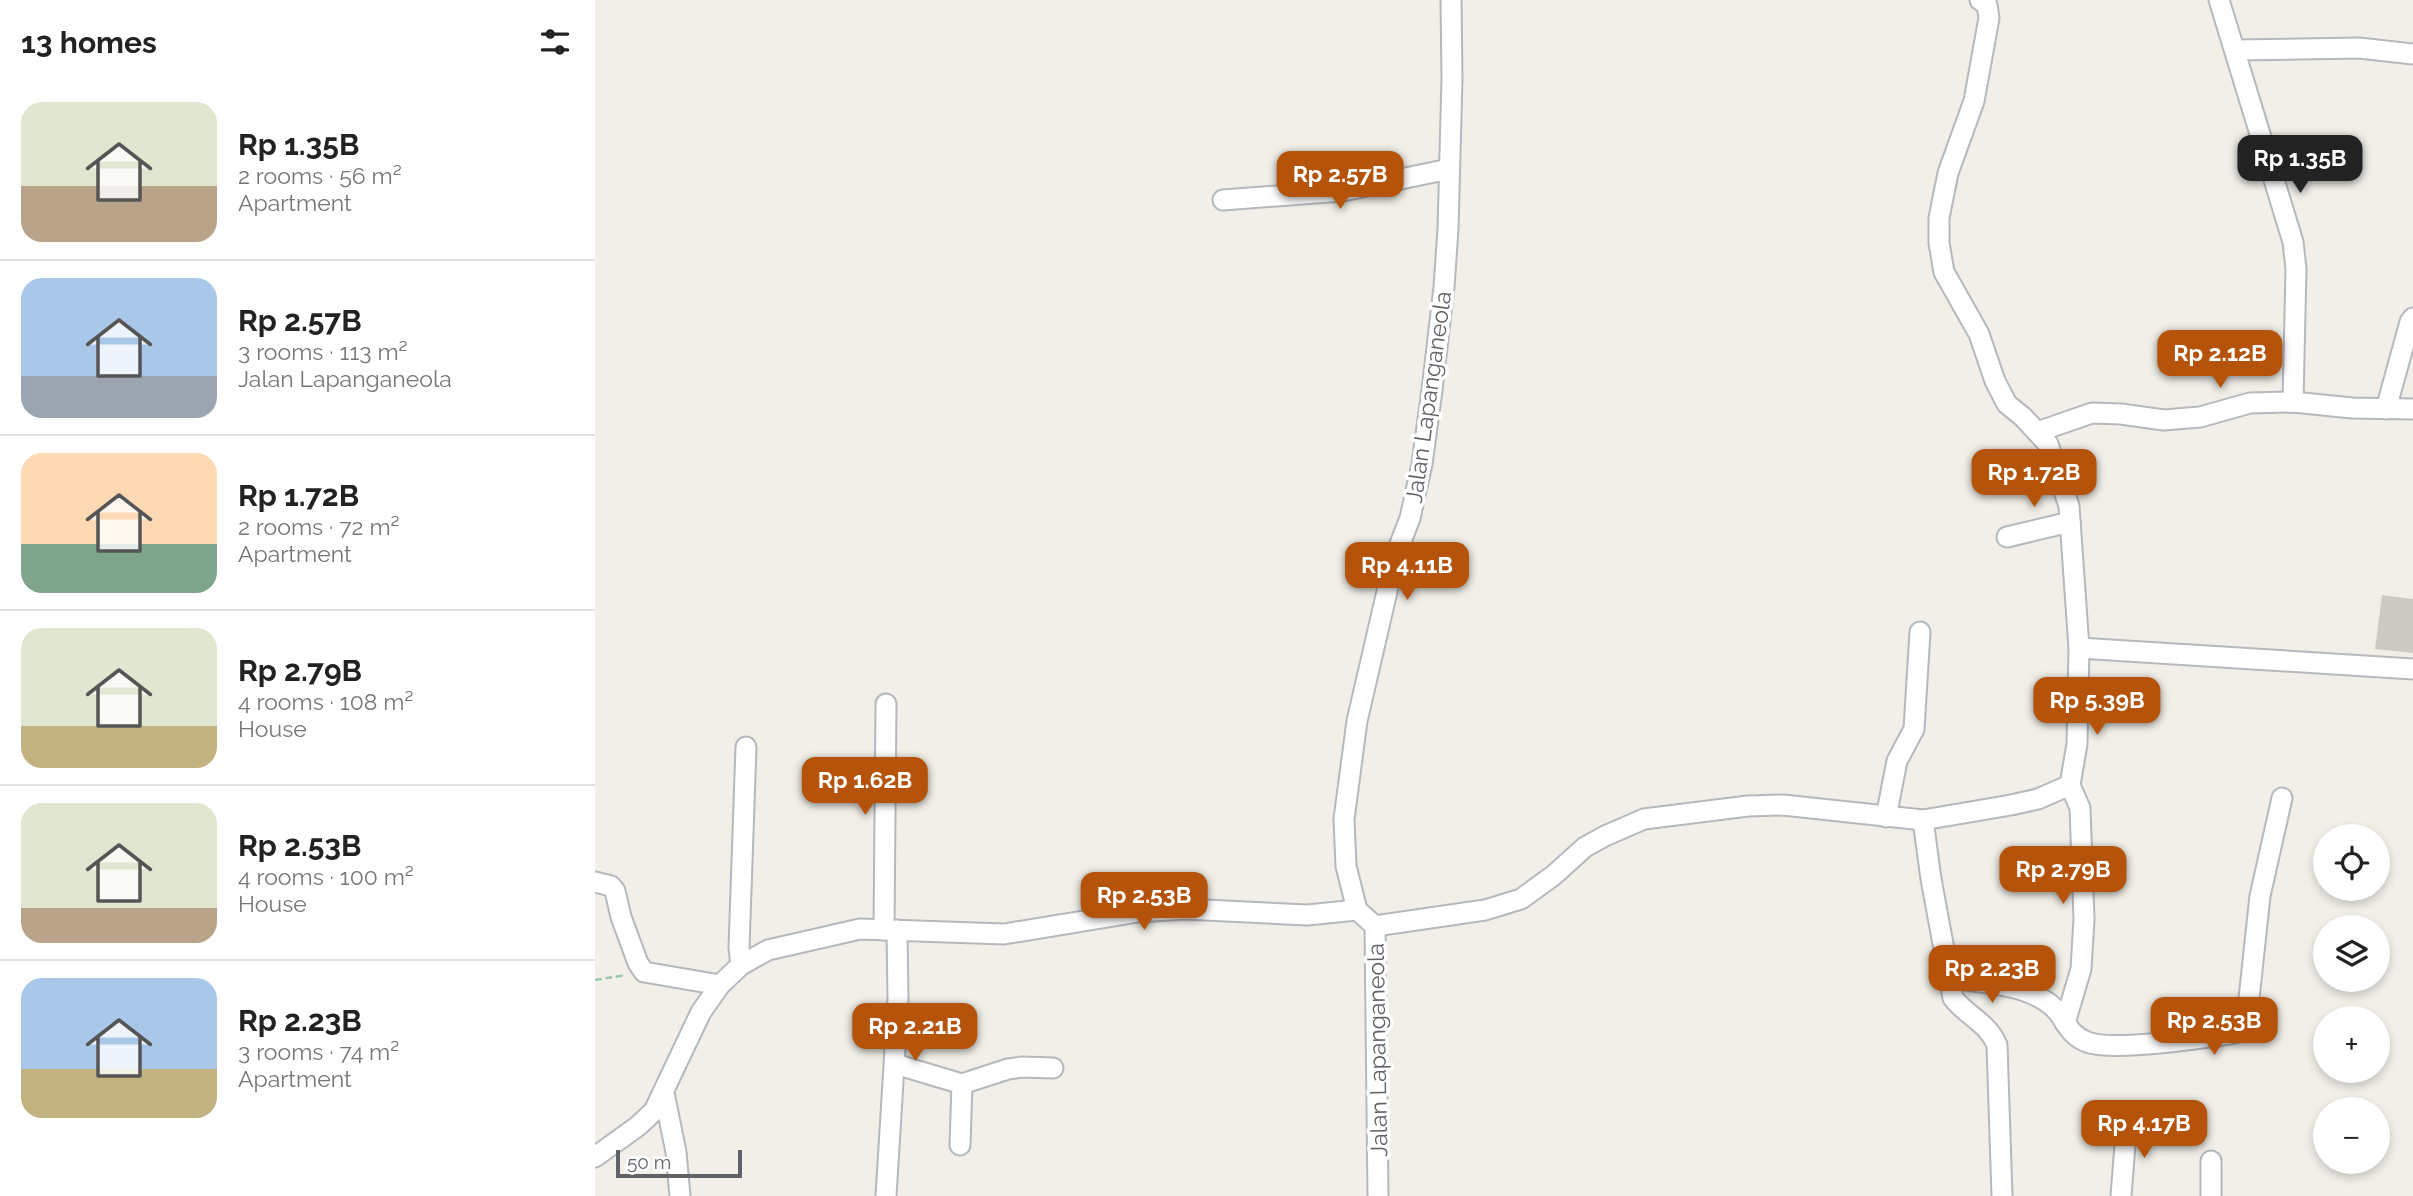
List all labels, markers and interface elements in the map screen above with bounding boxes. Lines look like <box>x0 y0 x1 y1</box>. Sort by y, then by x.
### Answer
icon: filters <box>536 23 574 61</box>
text: 13 homes <box>21 25 157 60</box>
text: Rp 1.35B <box>238 127 359 162</box>
icon: home <box>77 130 161 214</box>
pin: Rp 1.35B <box>2228 136 2372 195</box>
text: Rp 1.35B <box>2253 144 2347 171</box>
pin: Rp 2.57B <box>1268 152 1412 211</box>
text: Rp 2.57B <box>1293 160 1387 187</box>
text: 2 rooms · 56 m² <box>238 162 402 189</box>
text: Apartment <box>238 189 352 216</box>
street label: Jalan Lapanganeola <box>1400 289 1456 505</box>
text: Rp 2.57B <box>238 303 362 338</box>
icon: home <box>77 306 161 390</box>
pin: Rp 2.12B <box>2148 330 2292 390</box>
text: 3 rooms · 113 m² <box>238 338 407 365</box>
text: Rp 2.12B <box>2173 339 2267 366</box>
text: Jalan Lapanganeola <box>238 365 452 392</box>
pin: Rp 1.72B <box>1962 449 2106 509</box>
text: Rp 1.72B <box>1988 458 2080 485</box>
text: Rp 1.72B <box>238 478 359 513</box>
icon: home <box>77 481 161 565</box>
text: 2 rooms · 72 m² <box>238 513 399 540</box>
text: Apartment <box>238 540 352 567</box>
pin: Rp 4.11B <box>1335 542 1479 602</box>
text: Rp 4.11B <box>1361 551 1453 578</box>
text: Rp 2.79B <box>238 653 362 688</box>
icon: home <box>77 656 161 740</box>
pin: Rp 5.39B <box>2025 678 2169 737</box>
text: Rp 5.39B <box>2049 686 2145 713</box>
text: 4 rooms · 108 m² <box>238 688 413 715</box>
text: House <box>238 715 307 742</box>
pin: Rp 1.62B <box>793 758 937 817</box>
text: Rp 1.62B <box>818 766 912 793</box>
map controls <box>2313 824 2390 1174</box>
button: locate <box>2313 824 2390 901</box>
text: Rp 2.53B <box>238 828 361 863</box>
icon: home <box>77 831 161 915</box>
pin: Rp 2.79B <box>1991 846 2135 906</box>
text: Rp 2.79B <box>2015 855 2111 882</box>
text: 4 rooms · 100 m² <box>238 863 414 890</box>
pin: Rp 2.53B <box>1072 872 1216 932</box>
text: Rp 2.53B <box>1097 881 1191 908</box>
text: House <box>238 890 307 917</box>
button: layers <box>2313 915 2390 992</box>
street label: Jalan Lapanganeola <box>1362 943 1392 1157</box>
pin: Rp 2.23B <box>1920 946 2064 1005</box>
text: Rp 2.23B <box>1945 954 2039 981</box>
pin: Rp 2.53B <box>2142 998 2286 1057</box>
text: Rp 2.23B <box>238 1003 362 1038</box>
pin: Rp 2.21B <box>843 1004 987 1063</box>
icon: home <box>77 1006 161 1090</box>
text: Rp 2.53B <box>2167 1006 2261 1033</box>
button: + <box>2313 1006 2390 1083</box>
text: Rp 2.21B <box>868 1012 962 1039</box>
text: 3 rooms · 74 m² <box>238 1038 399 1065</box>
text: Apartment <box>238 1065 352 1092</box>
button: − <box>2313 1097 2390 1174</box>
pin: Rp 4.17B <box>2072 1100 2216 1160</box>
text: Rp 4.17B <box>2097 1109 2191 1136</box>
scale bar <box>616 1147 742 1179</box>
text: 50 m <box>627 1151 671 1173</box>

